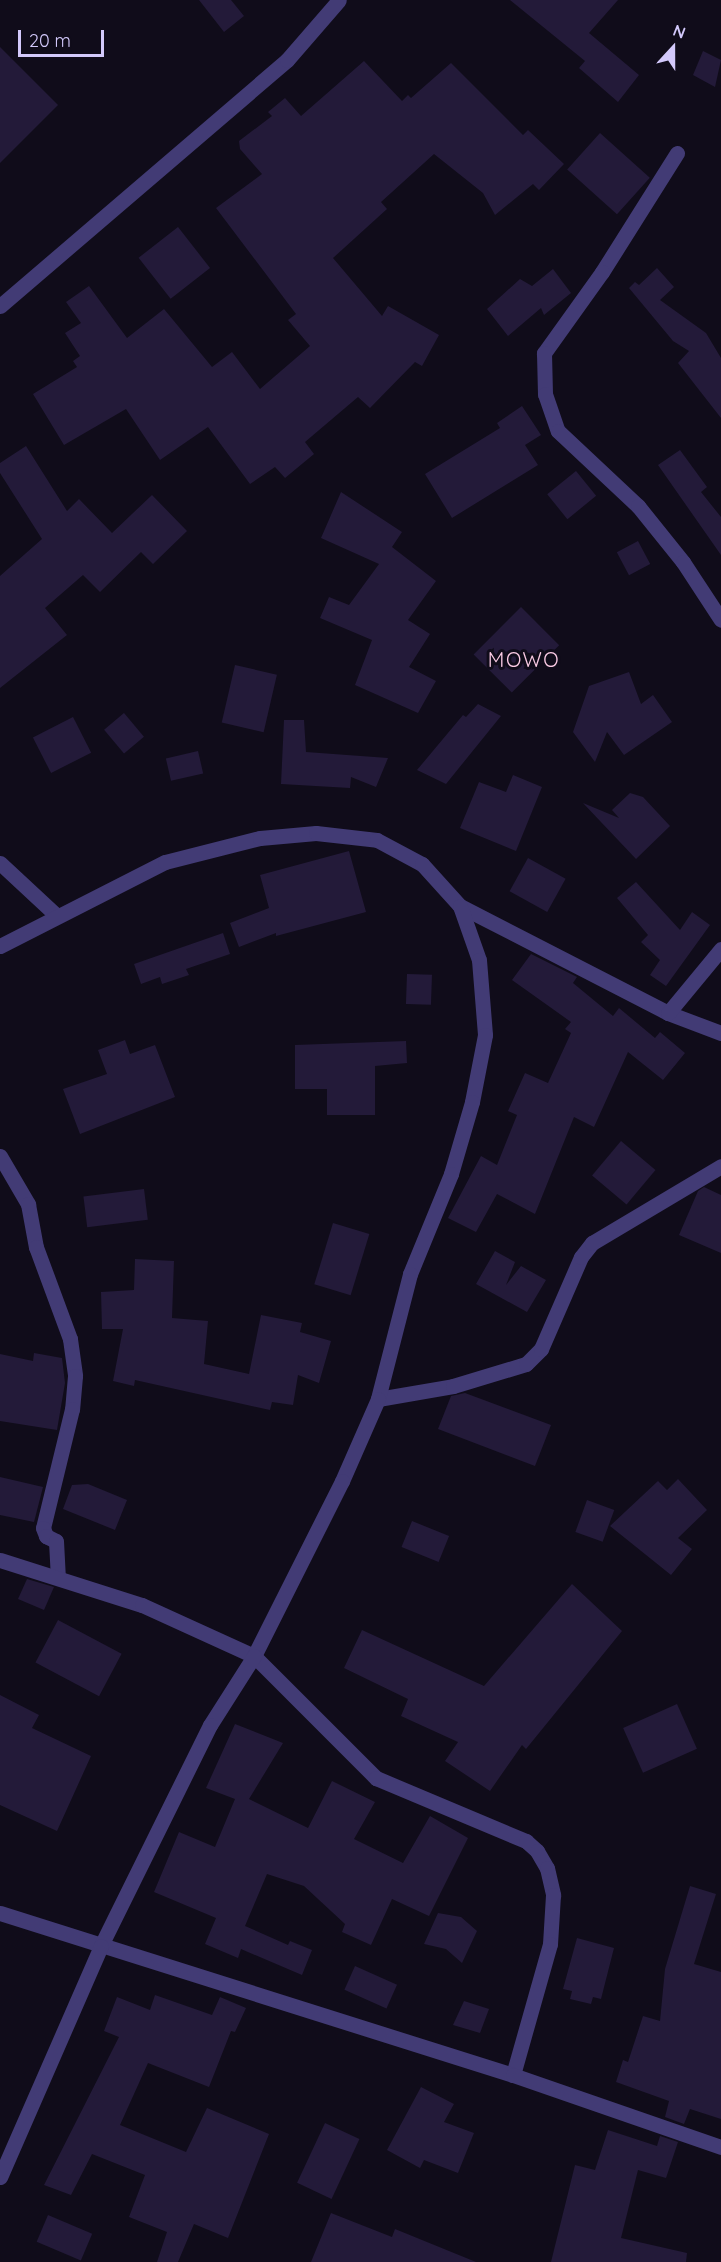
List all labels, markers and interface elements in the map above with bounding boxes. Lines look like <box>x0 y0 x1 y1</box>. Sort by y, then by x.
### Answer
scale bar <box>21 18 106 56</box>
north arrow <box>643 18 703 78</box>
text: N <box>670 20 689 43</box>
text: 20 m <box>29 29 71 52</box>
district label: MOWO <box>488 647 560 671</box>

